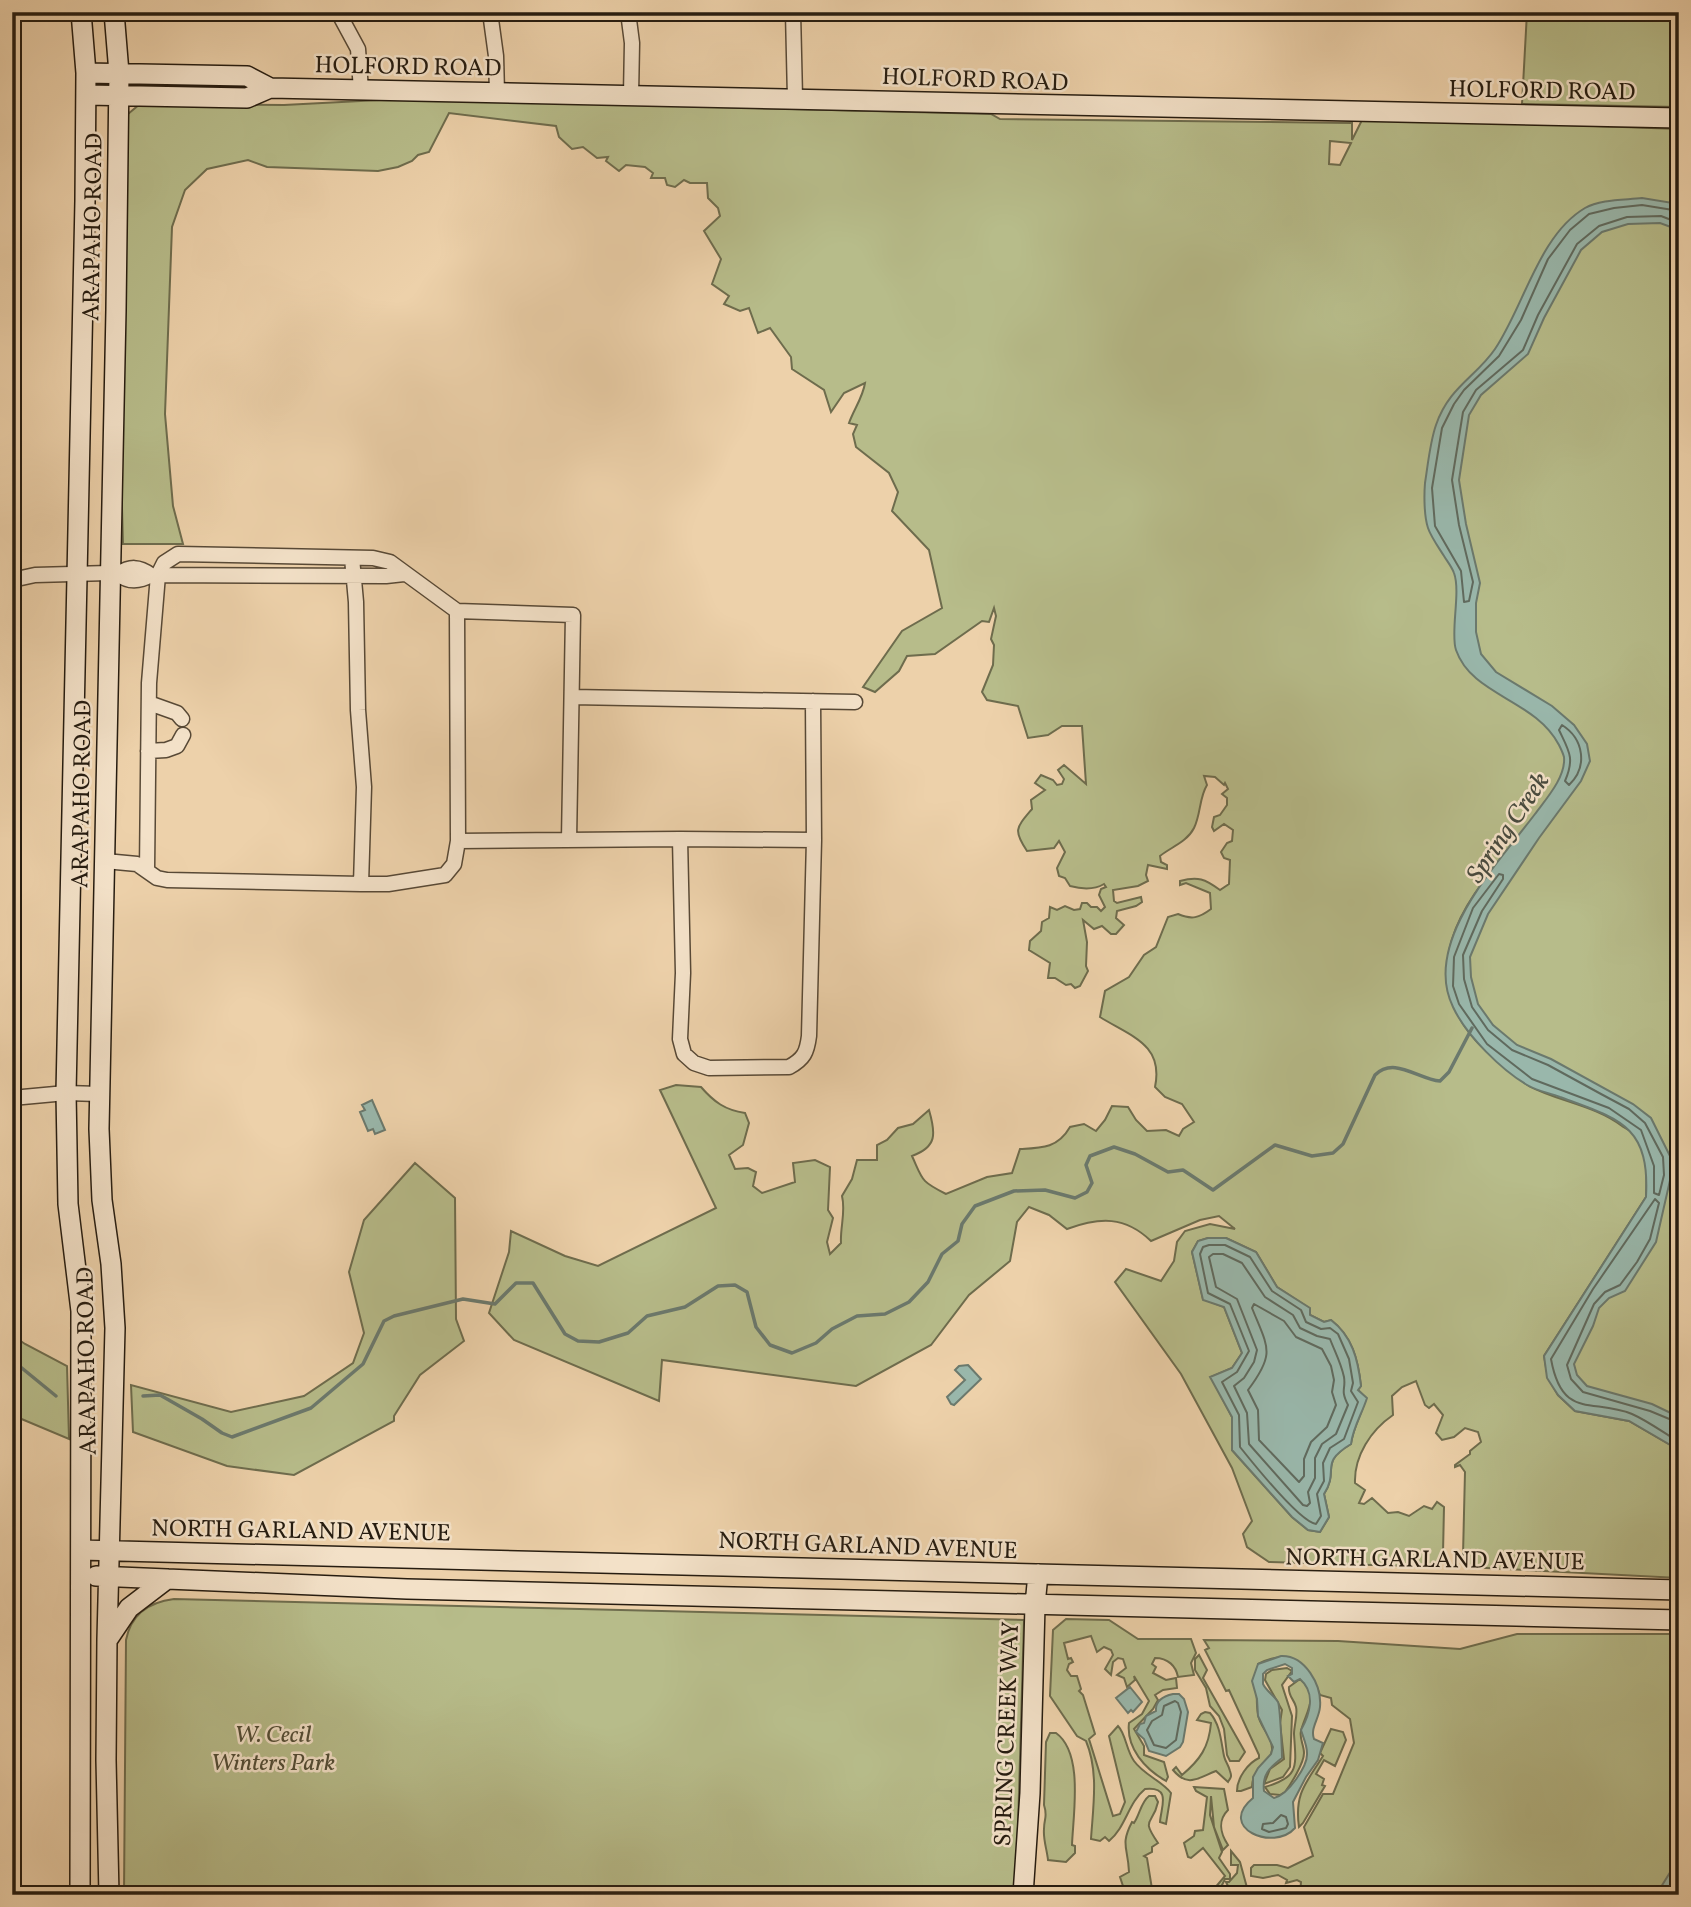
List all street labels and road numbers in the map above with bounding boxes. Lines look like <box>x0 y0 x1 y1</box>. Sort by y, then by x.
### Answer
street label: HOLFORD ROAD <box>314 49 502 87</box>
street label: HOLFORD ROAD <box>881 61 1069 101</box>
street label: HOLFORD ROAD <box>1448 73 1636 111</box>
street label: ARAPAHO ROAD <box>75 133 113 321</box>
street label: ARAPAHO ROAD <box>64 700 102 888</box>
street label: ARAPAHO ROAD <box>69 1267 107 1455</box>
street label: NORTH GARLAND AVENUE <box>151 1512 451 1552</box>
street label: NORTH GARLAND AVENUE <box>718 1525 1018 1569</box>
street label: NORTH GARLAND AVENUE <box>1285 1541 1585 1581</box>
street label: SPRING CREEK WAY <box>987 1621 1029 1847</box>

